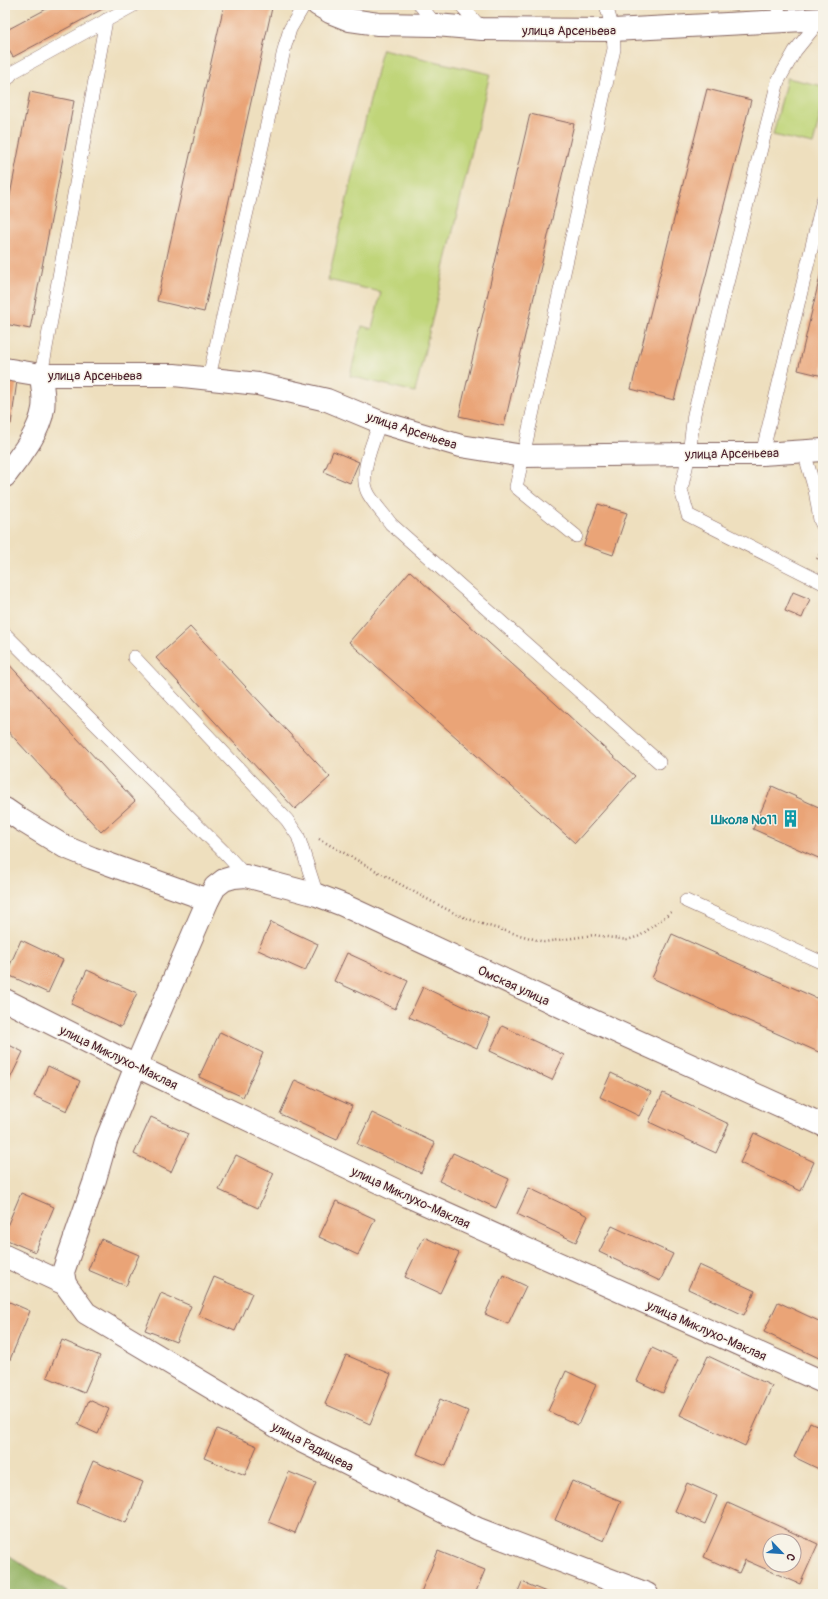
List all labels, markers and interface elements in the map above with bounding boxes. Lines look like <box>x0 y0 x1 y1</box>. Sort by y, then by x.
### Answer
street label: улица Арсеньева <box>521 23 616 39</box>
street label: улица Арсеньева <box>47 368 142 384</box>
street label: улица Арсеньева <box>364 408 459 453</box>
street label: улица Арсеньева <box>684 445 779 463</box>
building icon: Школа №11 <box>780 809 800 829</box>
place label: Школа №11 <box>710 812 777 828</box>
street label: Омская улица <box>475 962 552 1010</box>
street label: улица Миклухо-Маклая <box>56 1022 180 1093</box>
street label: улица Миклухо-Маклая <box>348 1163 473 1233</box>
street label: улица Миклухо-Маклая <box>643 1297 769 1365</box>
street label: улица Радищева <box>268 1418 356 1475</box>
north arrow <box>762 1533 802 1573</box>
text: С <box>783 1551 798 1563</box>

